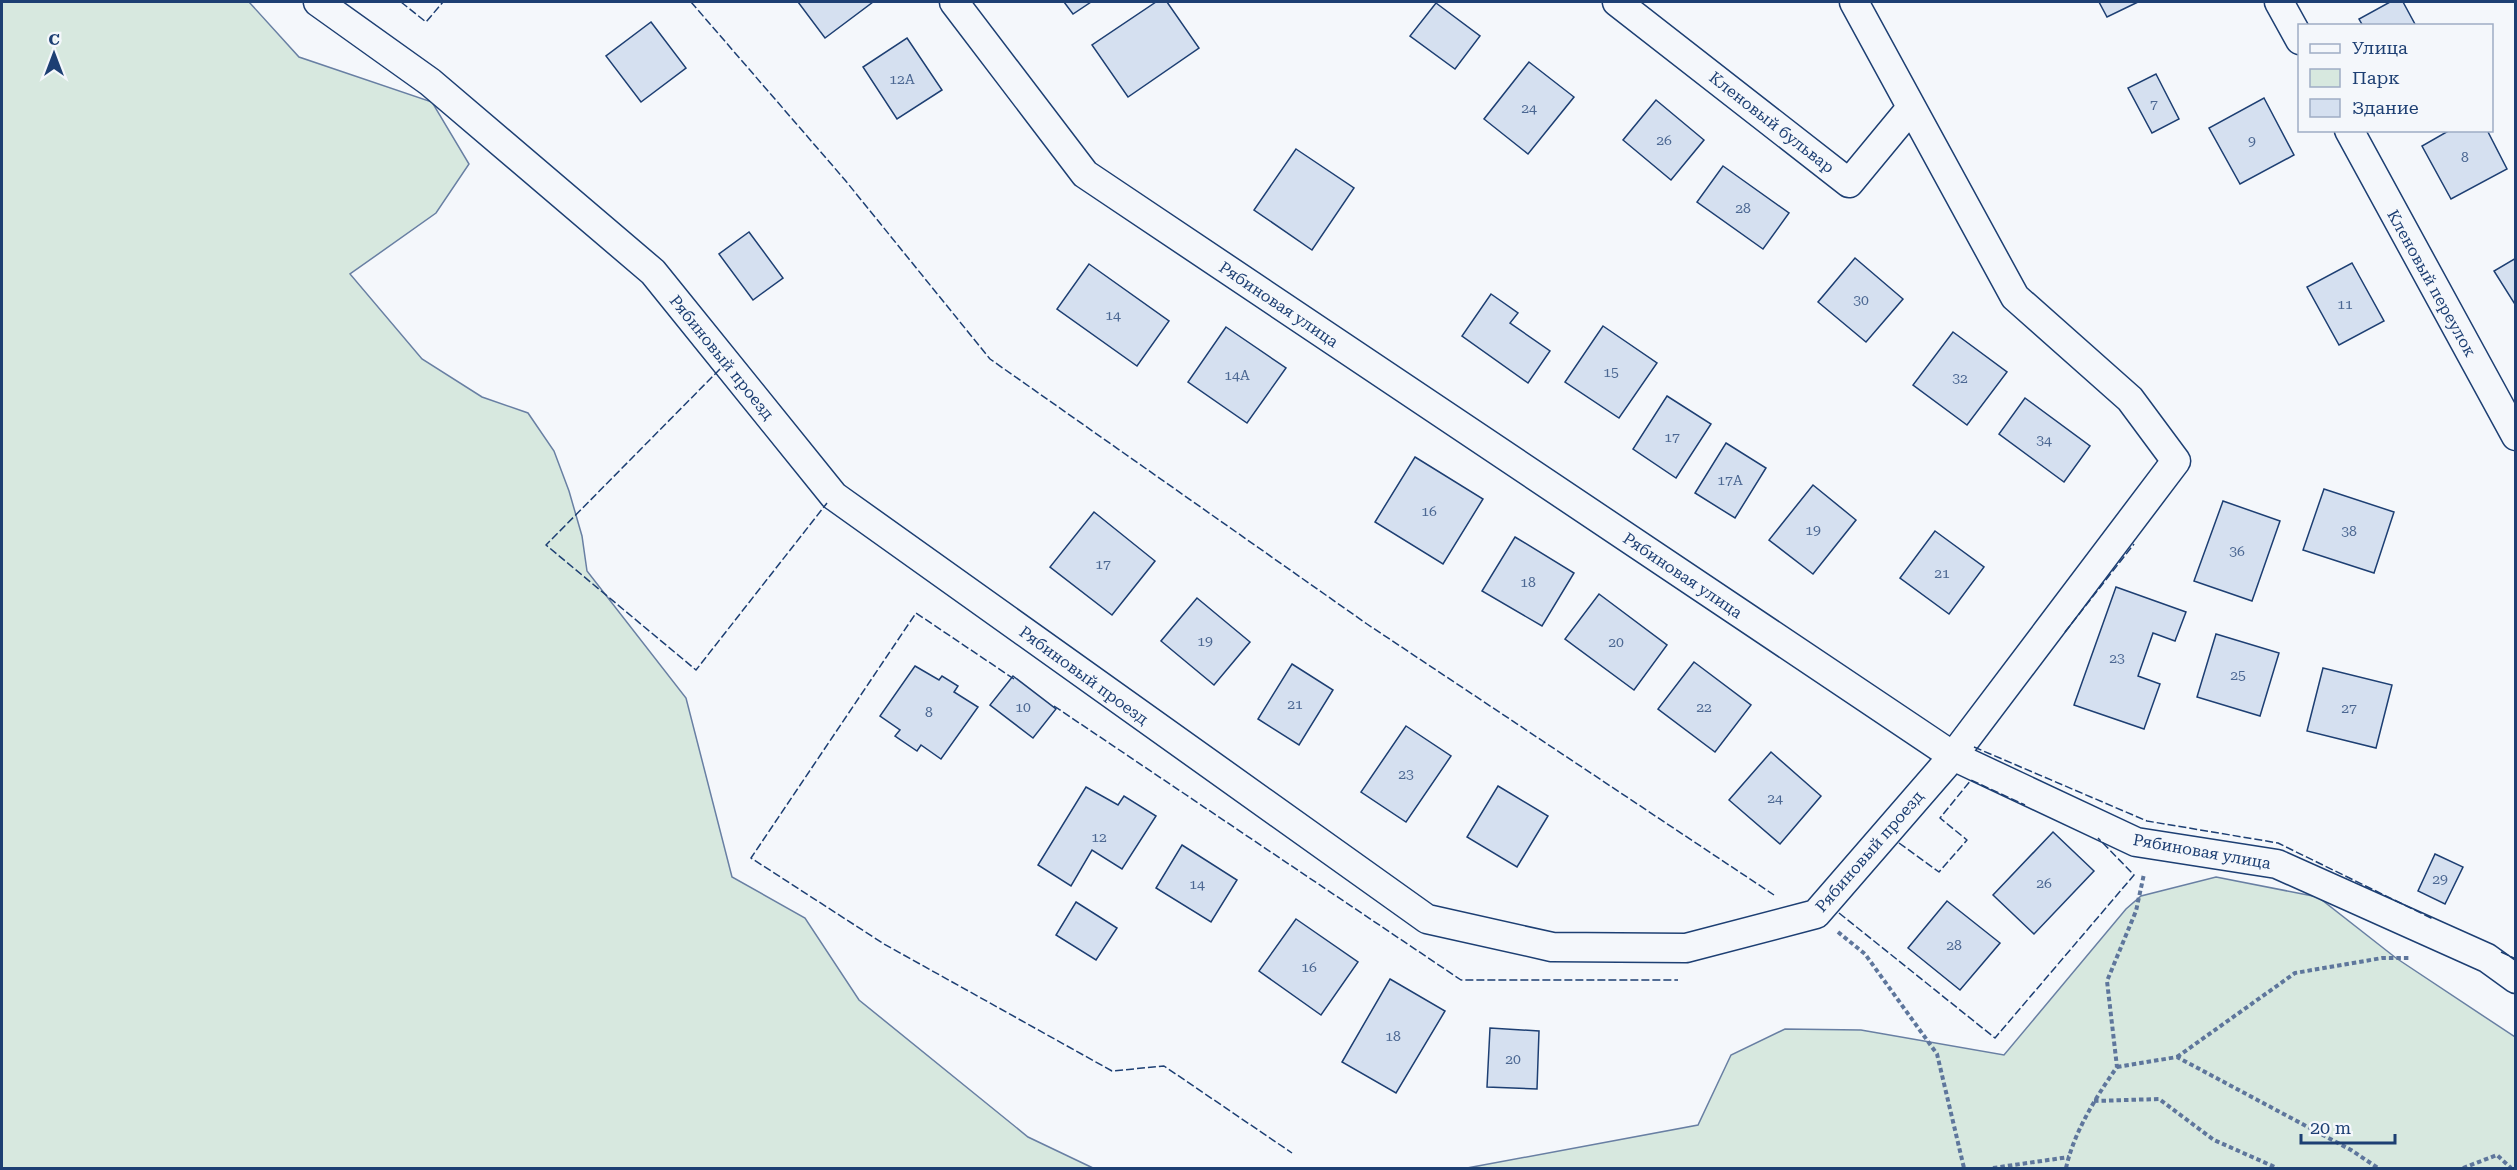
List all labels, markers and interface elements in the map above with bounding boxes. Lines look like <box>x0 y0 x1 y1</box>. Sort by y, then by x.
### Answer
north arrow <box>24 24 84 84</box>
legend <box>2298 24 2493 132</box>
text: С <box>48 30 60 49</box>
text: Улица <box>2352 37 2408 58</box>
text: Парк <box>2352 67 2400 88</box>
street label: Кленовый бульвар <box>1705 68 1838 177</box>
house number: 12А <box>889 71 915 87</box>
house number: 7 <box>2150 96 2158 112</box>
text: Здание <box>2352 97 2419 118</box>
house number: 24 <box>1521 100 1537 116</box>
house number: 26 <box>1656 132 1672 148</box>
house number: 9 <box>2248 133 2256 149</box>
house number: 8 <box>2461 149 2469 165</box>
house number: 28 <box>1735 200 1751 216</box>
street label: Кленовый переулок <box>2383 206 2480 360</box>
street label: Рябиновая улица <box>1216 257 1342 352</box>
street label: Рябиновый проезд <box>666 291 778 423</box>
house number: 30 <box>1853 292 1869 308</box>
house number: 11 <box>2337 296 2353 312</box>
house number: 14 <box>1105 307 1121 323</box>
house number: 15 <box>1603 364 1619 380</box>
house number: 14А <box>1224 367 1250 383</box>
house number: 32 <box>1952 370 1968 386</box>
house number: 17 <box>1664 429 1680 445</box>
house number: 34 <box>2036 432 2052 448</box>
house number: 17А <box>1717 472 1743 488</box>
house number: 16 <box>1421 503 1437 519</box>
house number: 19 <box>1805 522 1821 538</box>
house number: 38 <box>2341 523 2357 539</box>
street label: Рябиновая улица <box>1620 528 1746 623</box>
house number: 36 <box>2229 543 2245 559</box>
house number: 17 <box>1095 556 1111 572</box>
house number: 21 <box>1934 565 1950 581</box>
house number: 18 <box>1520 574 1536 590</box>
street label: Рябиновый проезд <box>1016 622 1152 729</box>
house number: 19 <box>1197 633 1213 649</box>
house number: 20 <box>1608 634 1624 650</box>
house number: 23 <box>2109 650 2125 666</box>
house number: 25 <box>2230 667 2246 683</box>
house number: 21 <box>1287 696 1303 712</box>
house number: 10 <box>1015 699 1031 715</box>
house number: 22 <box>1696 699 1712 715</box>
house number: 27 <box>2341 700 2357 716</box>
house number: 8 <box>925 704 933 720</box>
house number: 23 <box>1398 766 1414 782</box>
street label: Рябиновый проезд <box>1811 787 1927 916</box>
house number: 24 <box>1767 790 1783 806</box>
house number: 12 <box>1091 829 1107 845</box>
street label: Рябиновая улица <box>2131 830 2273 873</box>
house number: 29 <box>2432 871 2448 887</box>
house number: 26 <box>2036 875 2052 891</box>
house number: 14 <box>1189 876 1205 892</box>
house number: 28 <box>1946 937 1962 953</box>
house number: 16 <box>1301 959 1317 975</box>
house number: 18 <box>1385 1028 1401 1044</box>
house number: 20 <box>1505 1051 1521 1067</box>
scale bar <box>2301 1107 2396 1145</box>
text: 20 m <box>2310 1117 2351 1138</box>

